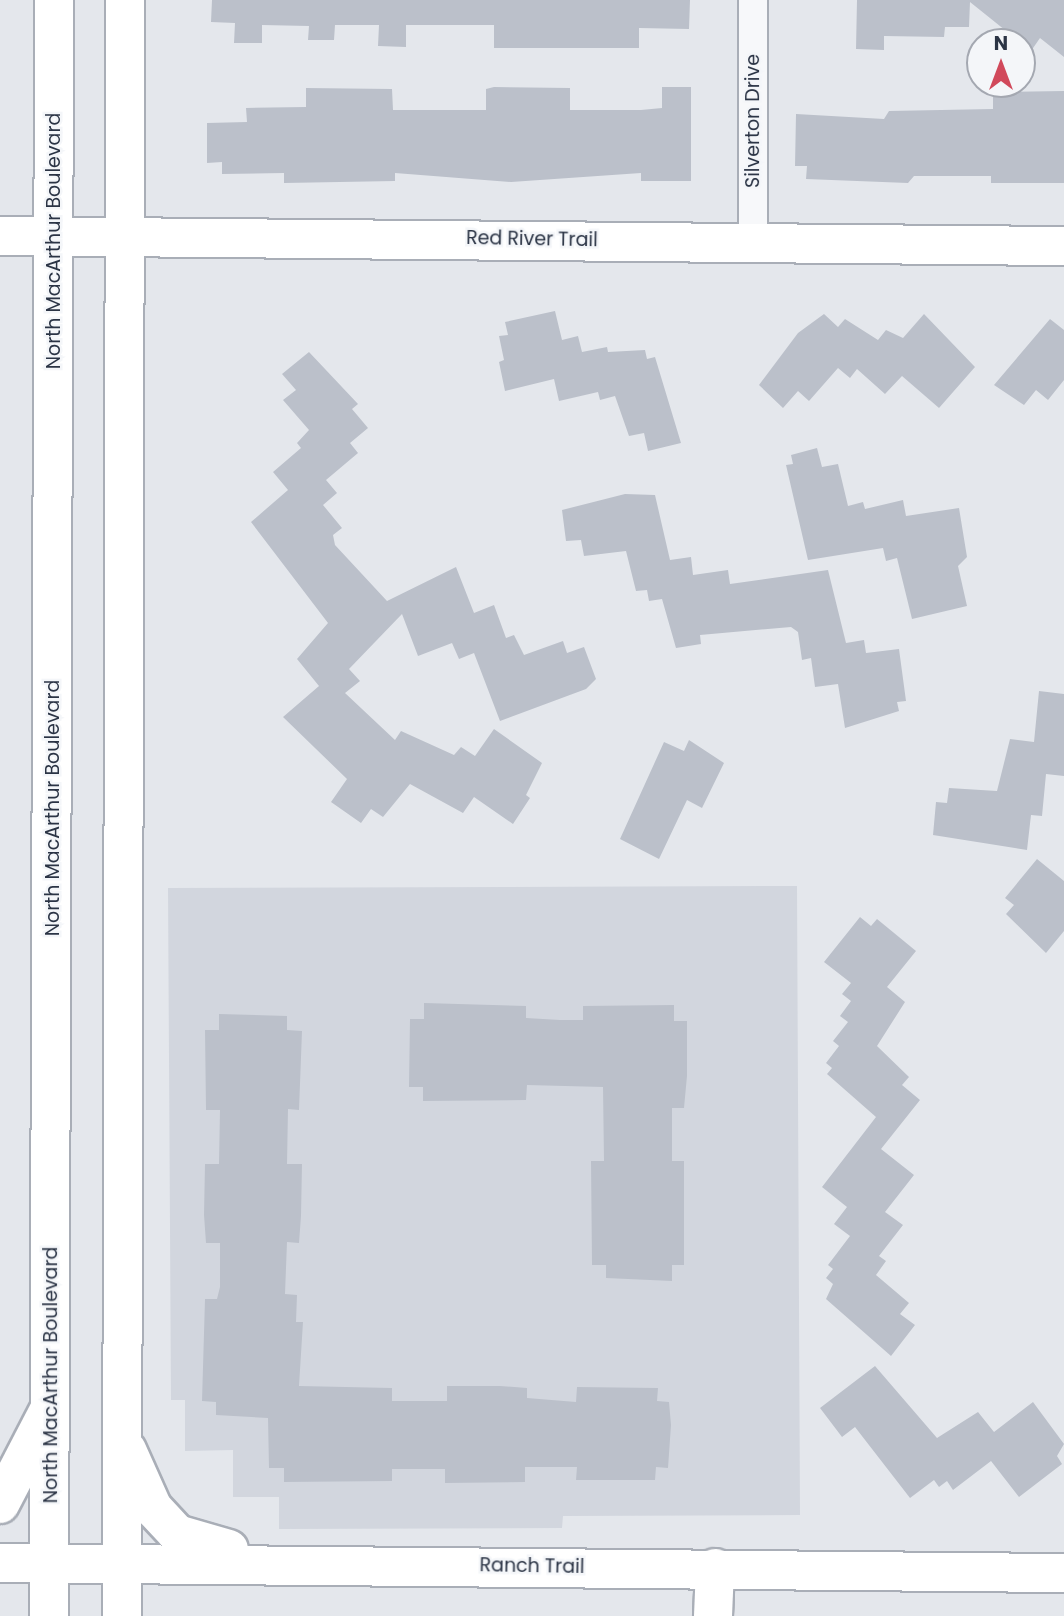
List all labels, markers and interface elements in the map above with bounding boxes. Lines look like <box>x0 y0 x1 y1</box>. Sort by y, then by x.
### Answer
north arrow <box>966 28 1036 98</box>
text: N <box>994 30 1008 57</box>
street label: Silverton Drive <box>742 54 764 188</box>
street label: North MacArthur Boulevard <box>43 113 65 369</box>
street label: Red River Trail <box>466 226 598 252</box>
street label: North MacArthur Boulevard <box>42 680 64 936</box>
street label: North MacArthur Boulevard <box>40 1247 62 1503</box>
street label: Ranch Trail <box>479 1554 585 1578</box>

